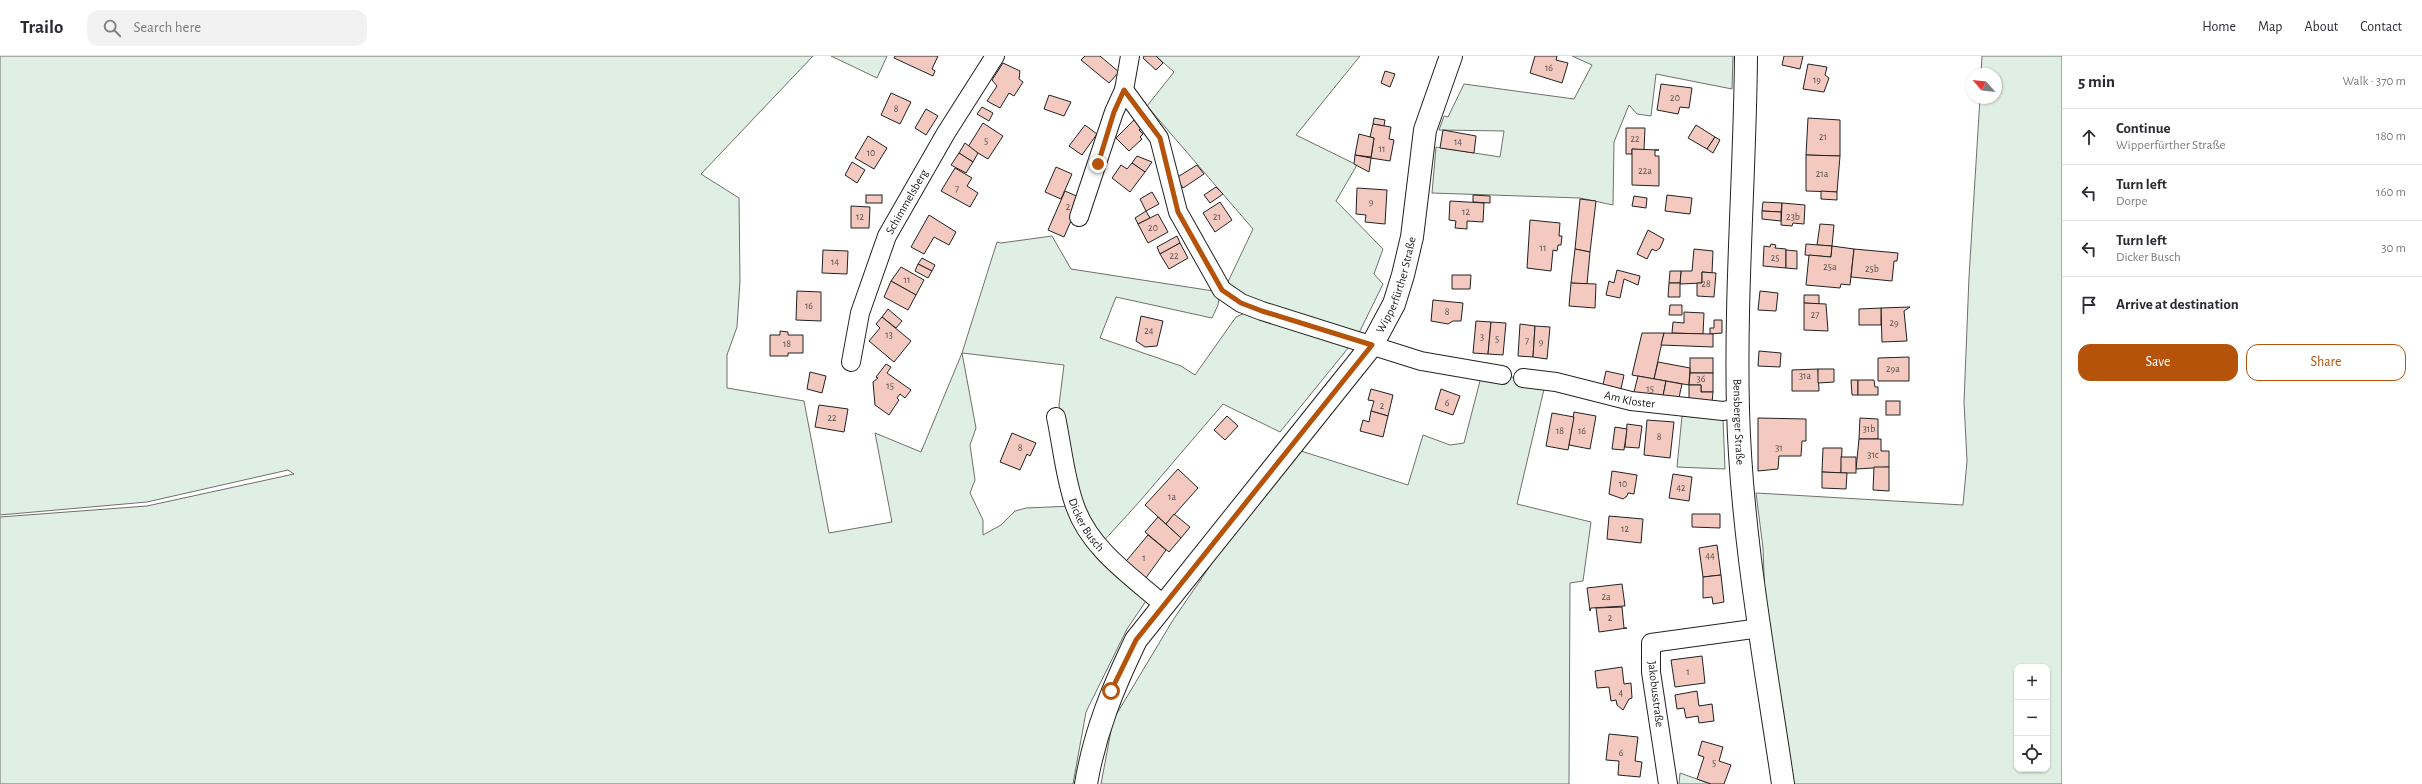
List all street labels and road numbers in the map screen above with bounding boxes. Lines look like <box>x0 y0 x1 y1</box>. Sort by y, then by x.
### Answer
street label: Schimmelsberg <box>883 167 930 236</box>
street label: Wipperfürther Straße <box>1374 236 1418 335</box>
street label: Bensberger Straße <box>1731 379 1747 465</box>
street label: Am Kloster <box>1603 388 1656 410</box>
street label: Dicker Busch <box>1067 497 1107 554</box>
street label: Jakobusstraße <box>1646 660 1666 728</box>

